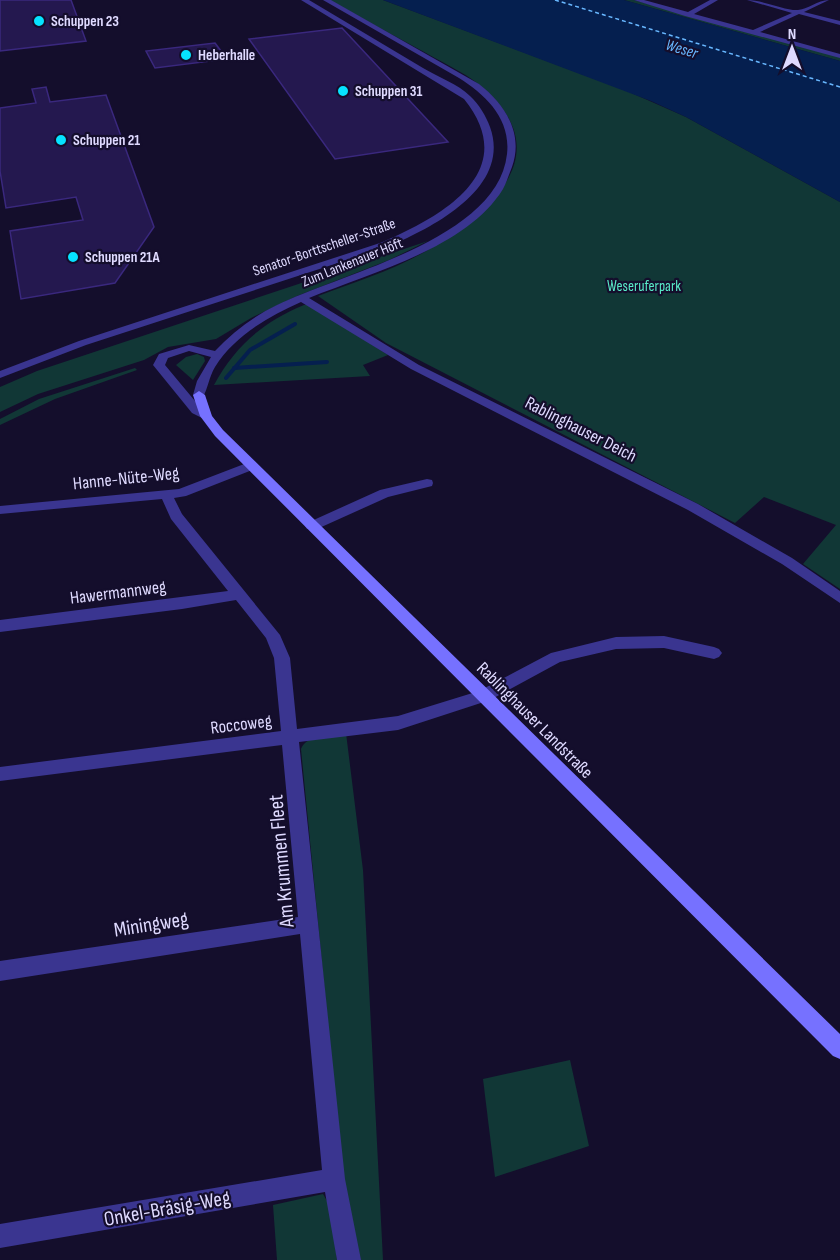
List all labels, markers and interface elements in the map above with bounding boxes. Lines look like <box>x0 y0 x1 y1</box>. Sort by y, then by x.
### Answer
place label: Schuppen 23 <box>51 12 119 31</box>
marker: Schuppen 23 <box>32 14 46 28</box>
north arrow <box>762 18 822 78</box>
text: N <box>788 25 796 44</box>
water label: Weser <box>663 36 700 63</box>
place label: Heberhalle <box>198 46 255 65</box>
marker: Heberhalle <box>179 48 193 62</box>
place label: Schuppen 31 <box>355 82 422 101</box>
marker: Schuppen 31 <box>336 84 350 98</box>
place label: Schuppen 21 <box>73 131 140 150</box>
marker: Schuppen 21 <box>54 133 68 147</box>
street label: Senator-Borttscheller-Straße <box>250 214 398 281</box>
street label: Zum Lankenauer Höft <box>299 233 406 291</box>
place label: Schuppen 21A <box>85 248 160 267</box>
marker: Schuppen 21A <box>66 250 80 264</box>
park label: Weseruferpark <box>607 277 681 296</box>
street label: Rablinghauser Deich <box>521 392 640 467</box>
street label: Hanne-Nüte-Weg <box>72 462 180 495</box>
street label: Hawermannweg <box>69 576 167 609</box>
street label: Rablinghauser Landstraße <box>472 658 597 783</box>
street label: Roccoweg <box>209 710 273 739</box>
street label: Am Krummen Fleet <box>263 793 300 929</box>
street label: Miningweg <box>112 906 190 943</box>
street label: Onkel-Bräsig-Weg <box>102 1185 232 1232</box>

